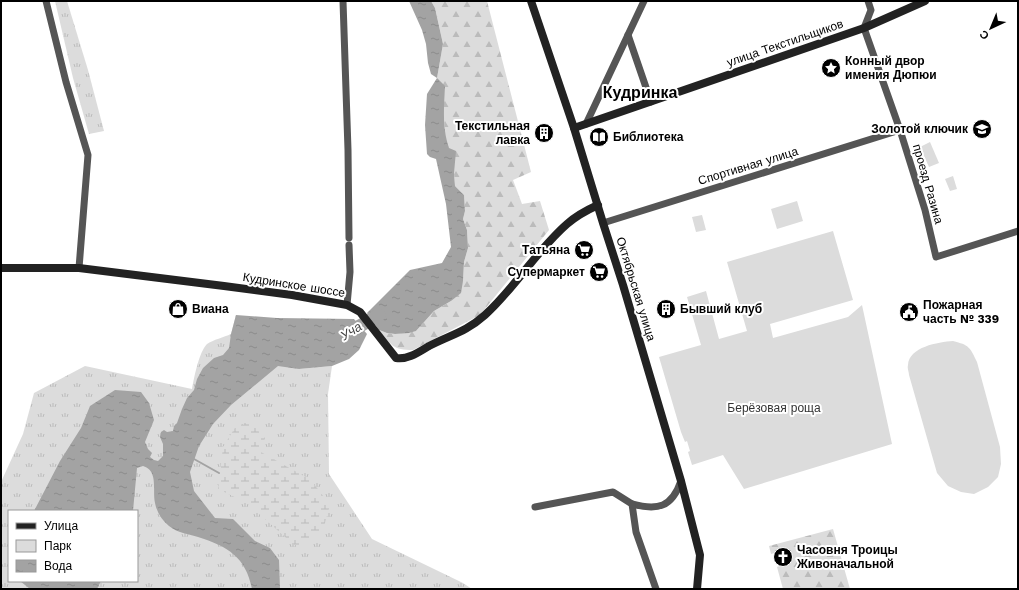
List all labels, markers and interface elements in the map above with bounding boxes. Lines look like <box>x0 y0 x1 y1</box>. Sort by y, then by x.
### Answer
north arrow <box>971 8 1011 48</box>
street label: улица Текстильщиков <box>725 16 845 70</box>
text: С <box>977 27 992 42</box>
place label: Конный двор имения Дюпюи <box>845 54 937 82</box>
place icon: Конный двор имения Дюпюи <box>820 57 842 79</box>
district label: Кудринка <box>603 83 677 102</box>
school or university icon: Золотой ключик <box>971 118 993 140</box>
place label: Текстильная лавка <box>455 119 530 147</box>
building icon: Текстильная лавка <box>533 122 555 144</box>
place label: Золотой ключик <box>871 122 969 136</box>
library icon: Библиотека <box>588 126 610 148</box>
place label: Библиотека <box>613 130 684 144</box>
street label: проезд Разина <box>910 143 946 226</box>
street label: Спортивная улица <box>696 144 800 188</box>
street label: Октябрьская улица <box>613 235 659 343</box>
supermarket icon: Татьяна <box>573 239 595 261</box>
place label: Татьяна <box>522 243 570 257</box>
supermarket icon: Супермаркет <box>588 261 610 283</box>
place label: Супермаркет <box>507 265 585 279</box>
street label: Кудринское шоссе <box>242 270 346 300</box>
shop icon: Виана <box>167 298 189 320</box>
building icon: Бывший клуб <box>655 298 677 320</box>
place label: Пожарная часть № 339 <box>923 298 999 326</box>
public building icon: Пожарная часть № 339 <box>898 301 920 323</box>
place label: Виана <box>192 302 229 316</box>
place label: Бывший клуб <box>680 302 762 316</box>
water label: Уча <box>337 319 364 344</box>
park label: Берёзовая роща <box>727 401 821 415</box>
legend <box>8 510 138 582</box>
text: Улица <box>44 519 78 533</box>
text: Парк <box>44 539 72 553</box>
place label: Часовня Троицы Живоначальной <box>796 543 898 571</box>
church icon: Часовня Троицы Живоначальной <box>772 546 794 568</box>
text: Вода <box>44 559 72 573</box>

